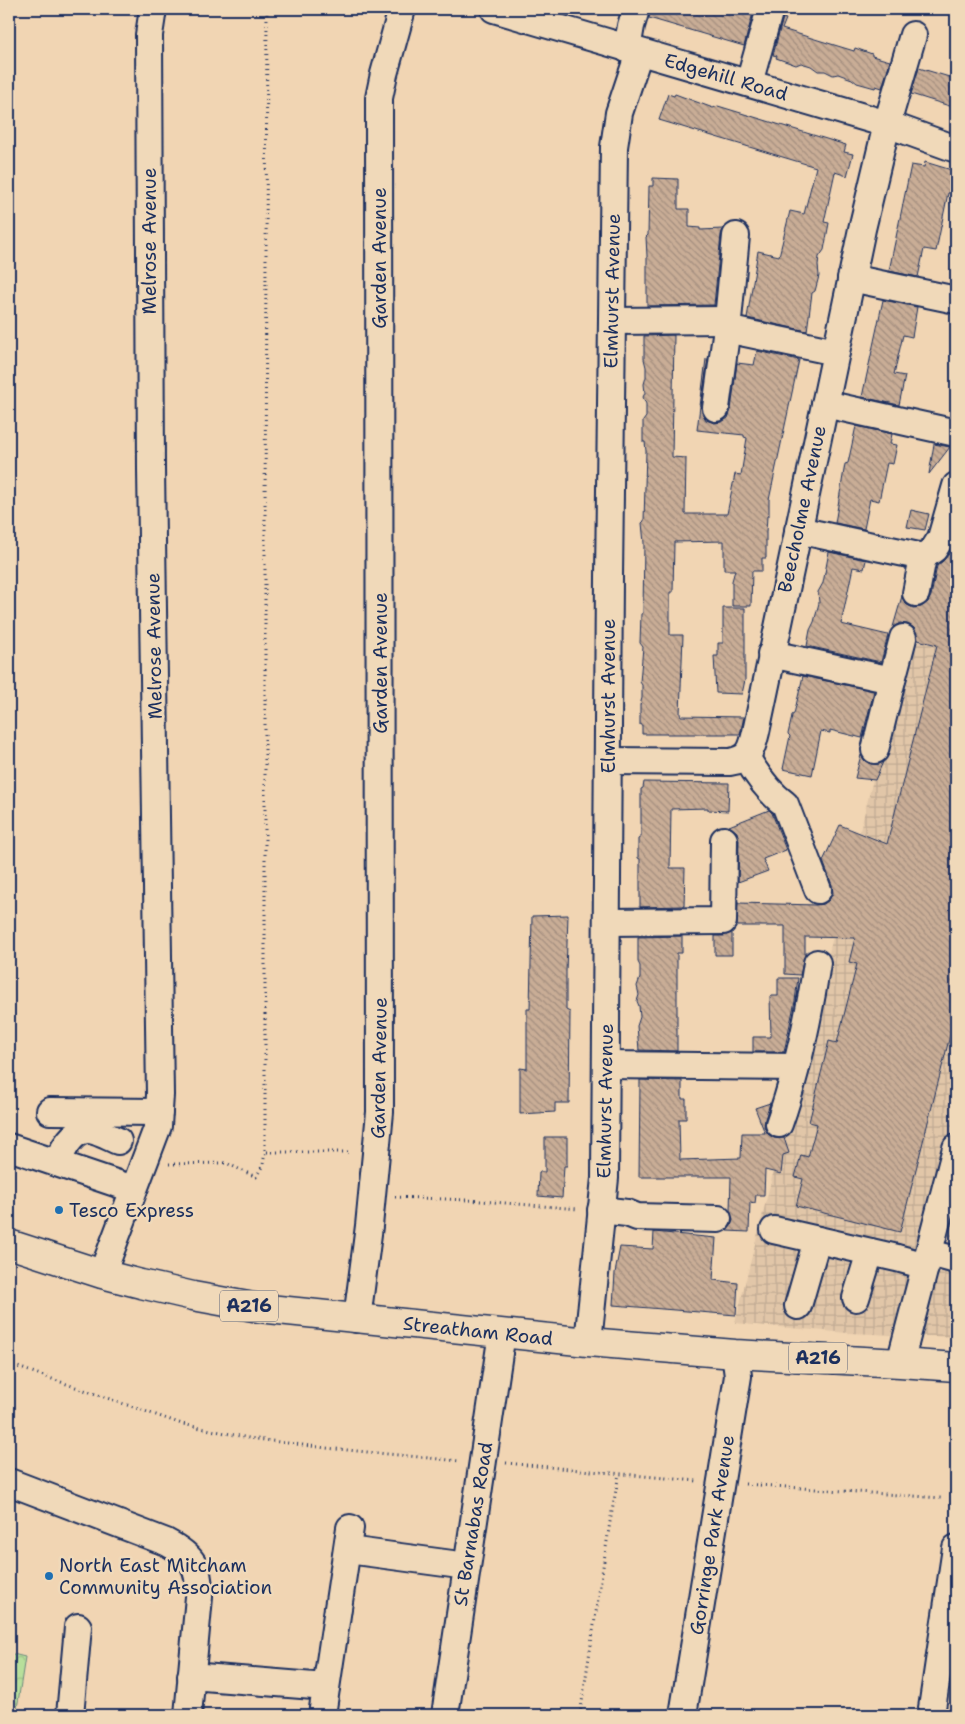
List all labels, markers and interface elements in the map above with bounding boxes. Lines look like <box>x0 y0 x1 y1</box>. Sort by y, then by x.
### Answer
street label: Edgehill Road <box>661 47 791 107</box>
street label: Melrose Avenue <box>137 168 162 314</box>
street label: Garden Avenue <box>367 187 392 329</box>
street label: Elmhurst Avenue <box>598 213 626 369</box>
street label: Beecholme Avenue <box>772 423 832 595</box>
street label: Melrose Avenue <box>140 572 168 720</box>
street label: Garden Avenue <box>368 592 393 734</box>
street label: Elmhurst Avenue <box>596 618 621 774</box>
street label: Garden Avenue <box>365 997 393 1139</box>
street label: Elmhurst Avenue <box>591 1023 619 1179</box>
place label: Tesco Express <box>69 1198 194 1223</box>
marker: Tesco Express <box>53 1204 65 1216</box>
road number: A216 <box>220 1290 278 1322</box>
street label: Streatham Road <box>402 1311 554 1351</box>
road number: A216 <box>789 1342 847 1374</box>
street label: Gorringe Park Avenue <box>684 1433 740 1637</box>
street label: St Barnabas Road <box>448 1440 498 1608</box>
place label: North East Mitcham Community Association <box>59 1553 272 1600</box>
marker: North East Mitcham Community Association <box>43 1570 55 1582</box>

